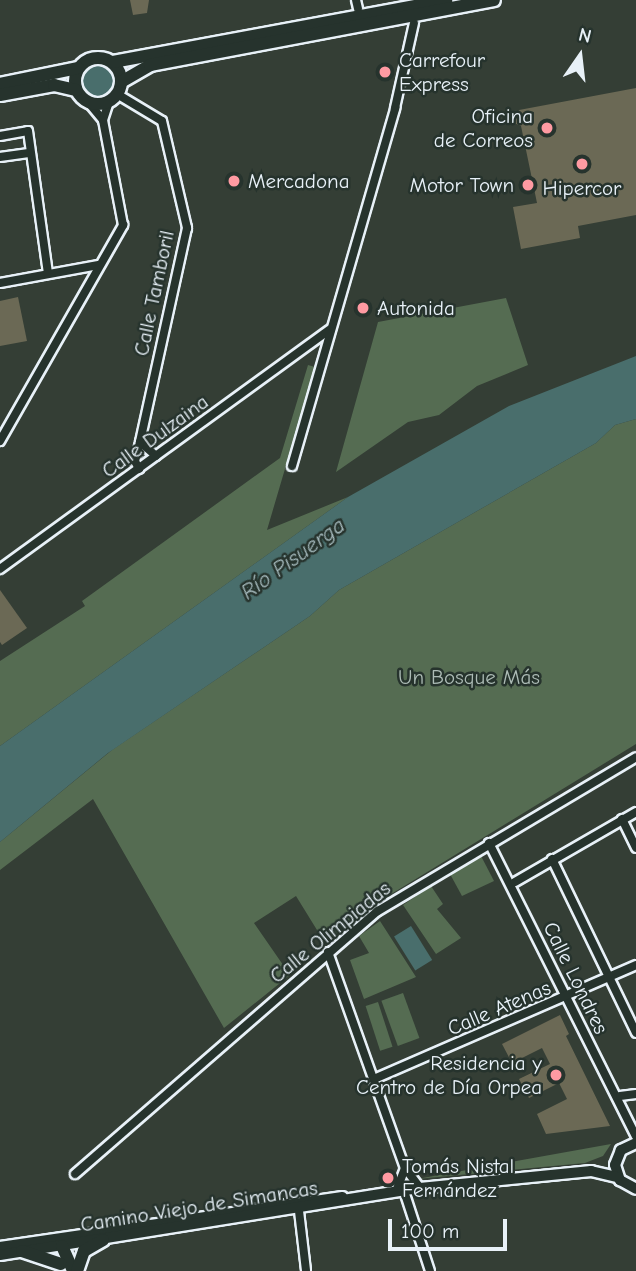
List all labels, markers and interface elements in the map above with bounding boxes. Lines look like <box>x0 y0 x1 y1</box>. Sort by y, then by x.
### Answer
north arrow <box>545 21 615 91</box>
text: N <box>576 23 594 48</box>
place label: Carrefour Express <box>399 47 485 97</box>
marker: Carrefour Express <box>377 64 393 80</box>
place label: Oficina de Correos <box>434 103 533 153</box>
marker: Oficina de Correos <box>539 120 555 136</box>
marker: Hipercor <box>574 156 590 172</box>
place label: Mercadona <box>248 168 349 194</box>
place label: Motor Town <box>410 172 514 198</box>
marker: Mercadona <box>226 173 242 189</box>
place label: Hipercor <box>543 175 621 201</box>
marker: Motor Town <box>520 177 536 193</box>
street label: Calle Tamboril <box>128 228 180 358</box>
place label: Autonida <box>377 295 455 321</box>
marker: Autonida <box>355 300 371 316</box>
street label: Calle Dulzaina <box>97 389 213 483</box>
water label: Río Pisuerga <box>235 512 351 606</box>
park label: Un Bosque Más <box>398 664 540 690</box>
street label: Calle Olimpiadas <box>265 876 395 988</box>
street label: Calle Londres <box>538 918 614 1038</box>
street label: Calle Atenas <box>444 975 554 1041</box>
place label: Residencia y Centro de Día Orpea <box>356 1050 542 1100</box>
marker: Residencia y Centro de Día Orpea <box>548 1067 564 1083</box>
place label: Tomás Nistal Fernández <box>402 1153 514 1203</box>
marker: Tomás Nistal Fernández <box>380 1170 396 1186</box>
street label: Camino Viejo de Simancas <box>79 1175 319 1237</box>
scale bar <box>391 1204 510 1248</box>
text: 100 m <box>401 1219 459 1243</box>

